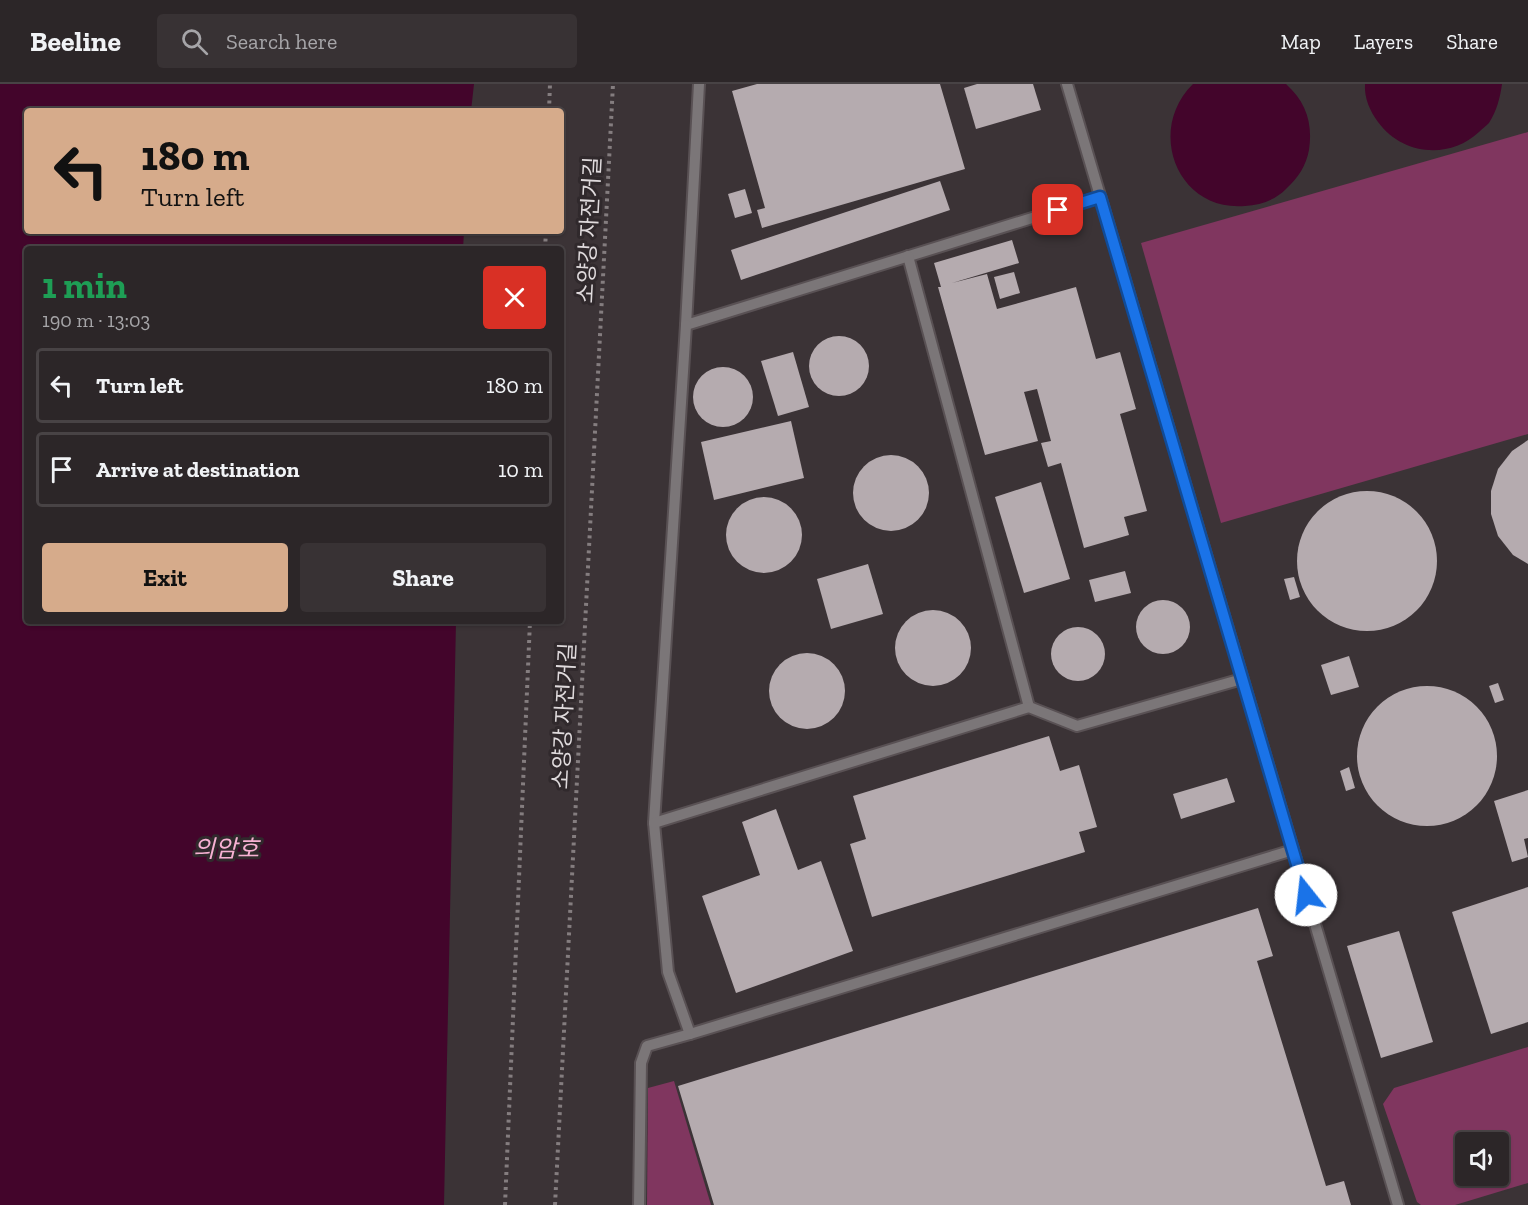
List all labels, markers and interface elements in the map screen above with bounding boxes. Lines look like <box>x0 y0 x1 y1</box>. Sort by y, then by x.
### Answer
search box <box>157 14 577 68</box>
text: Beeline <box>30 25 121 58</box>
icon: search <box>178 25 211 58</box>
text: Search here <box>226 28 337 55</box>
text: Map <box>1281 29 1321 54</box>
text: Layers <box>1354 29 1413 54</box>
text: Share <box>1446 29 1498 54</box>
text: 180 m <box>141 130 249 181</box>
icon: left <box>42 132 120 210</box>
street label: 소양강 자전거길 <box>572 156 606 304</box>
text: Turn left <box>141 181 244 213</box>
pin <box>1032 184 1083 235</box>
icon: arrive <box>1041 193 1074 226</box>
text: 1 min <box>42 264 127 307</box>
button: close <box>483 266 546 329</box>
text: 190 m · 13:03 <box>42 308 150 332</box>
icon: left <box>45 369 78 402</box>
text: Turn left <box>96 372 183 399</box>
text: 180 m <box>486 372 543 399</box>
icon: arrive <box>45 453 78 486</box>
text: Arrive at destination <box>96 456 299 483</box>
text: 10 m <box>498 456 543 483</box>
button: Exit <box>42 543 288 612</box>
button: Share <box>300 543 546 612</box>
street label: 소양강 자전거길 <box>547 642 581 790</box>
water label: 의암호 <box>193 834 261 863</box>
position arrow <box>1274 863 1338 927</box>
map controls <box>1455 1132 1509 1186</box>
button: sound <box>1455 1132 1509 1186</box>

